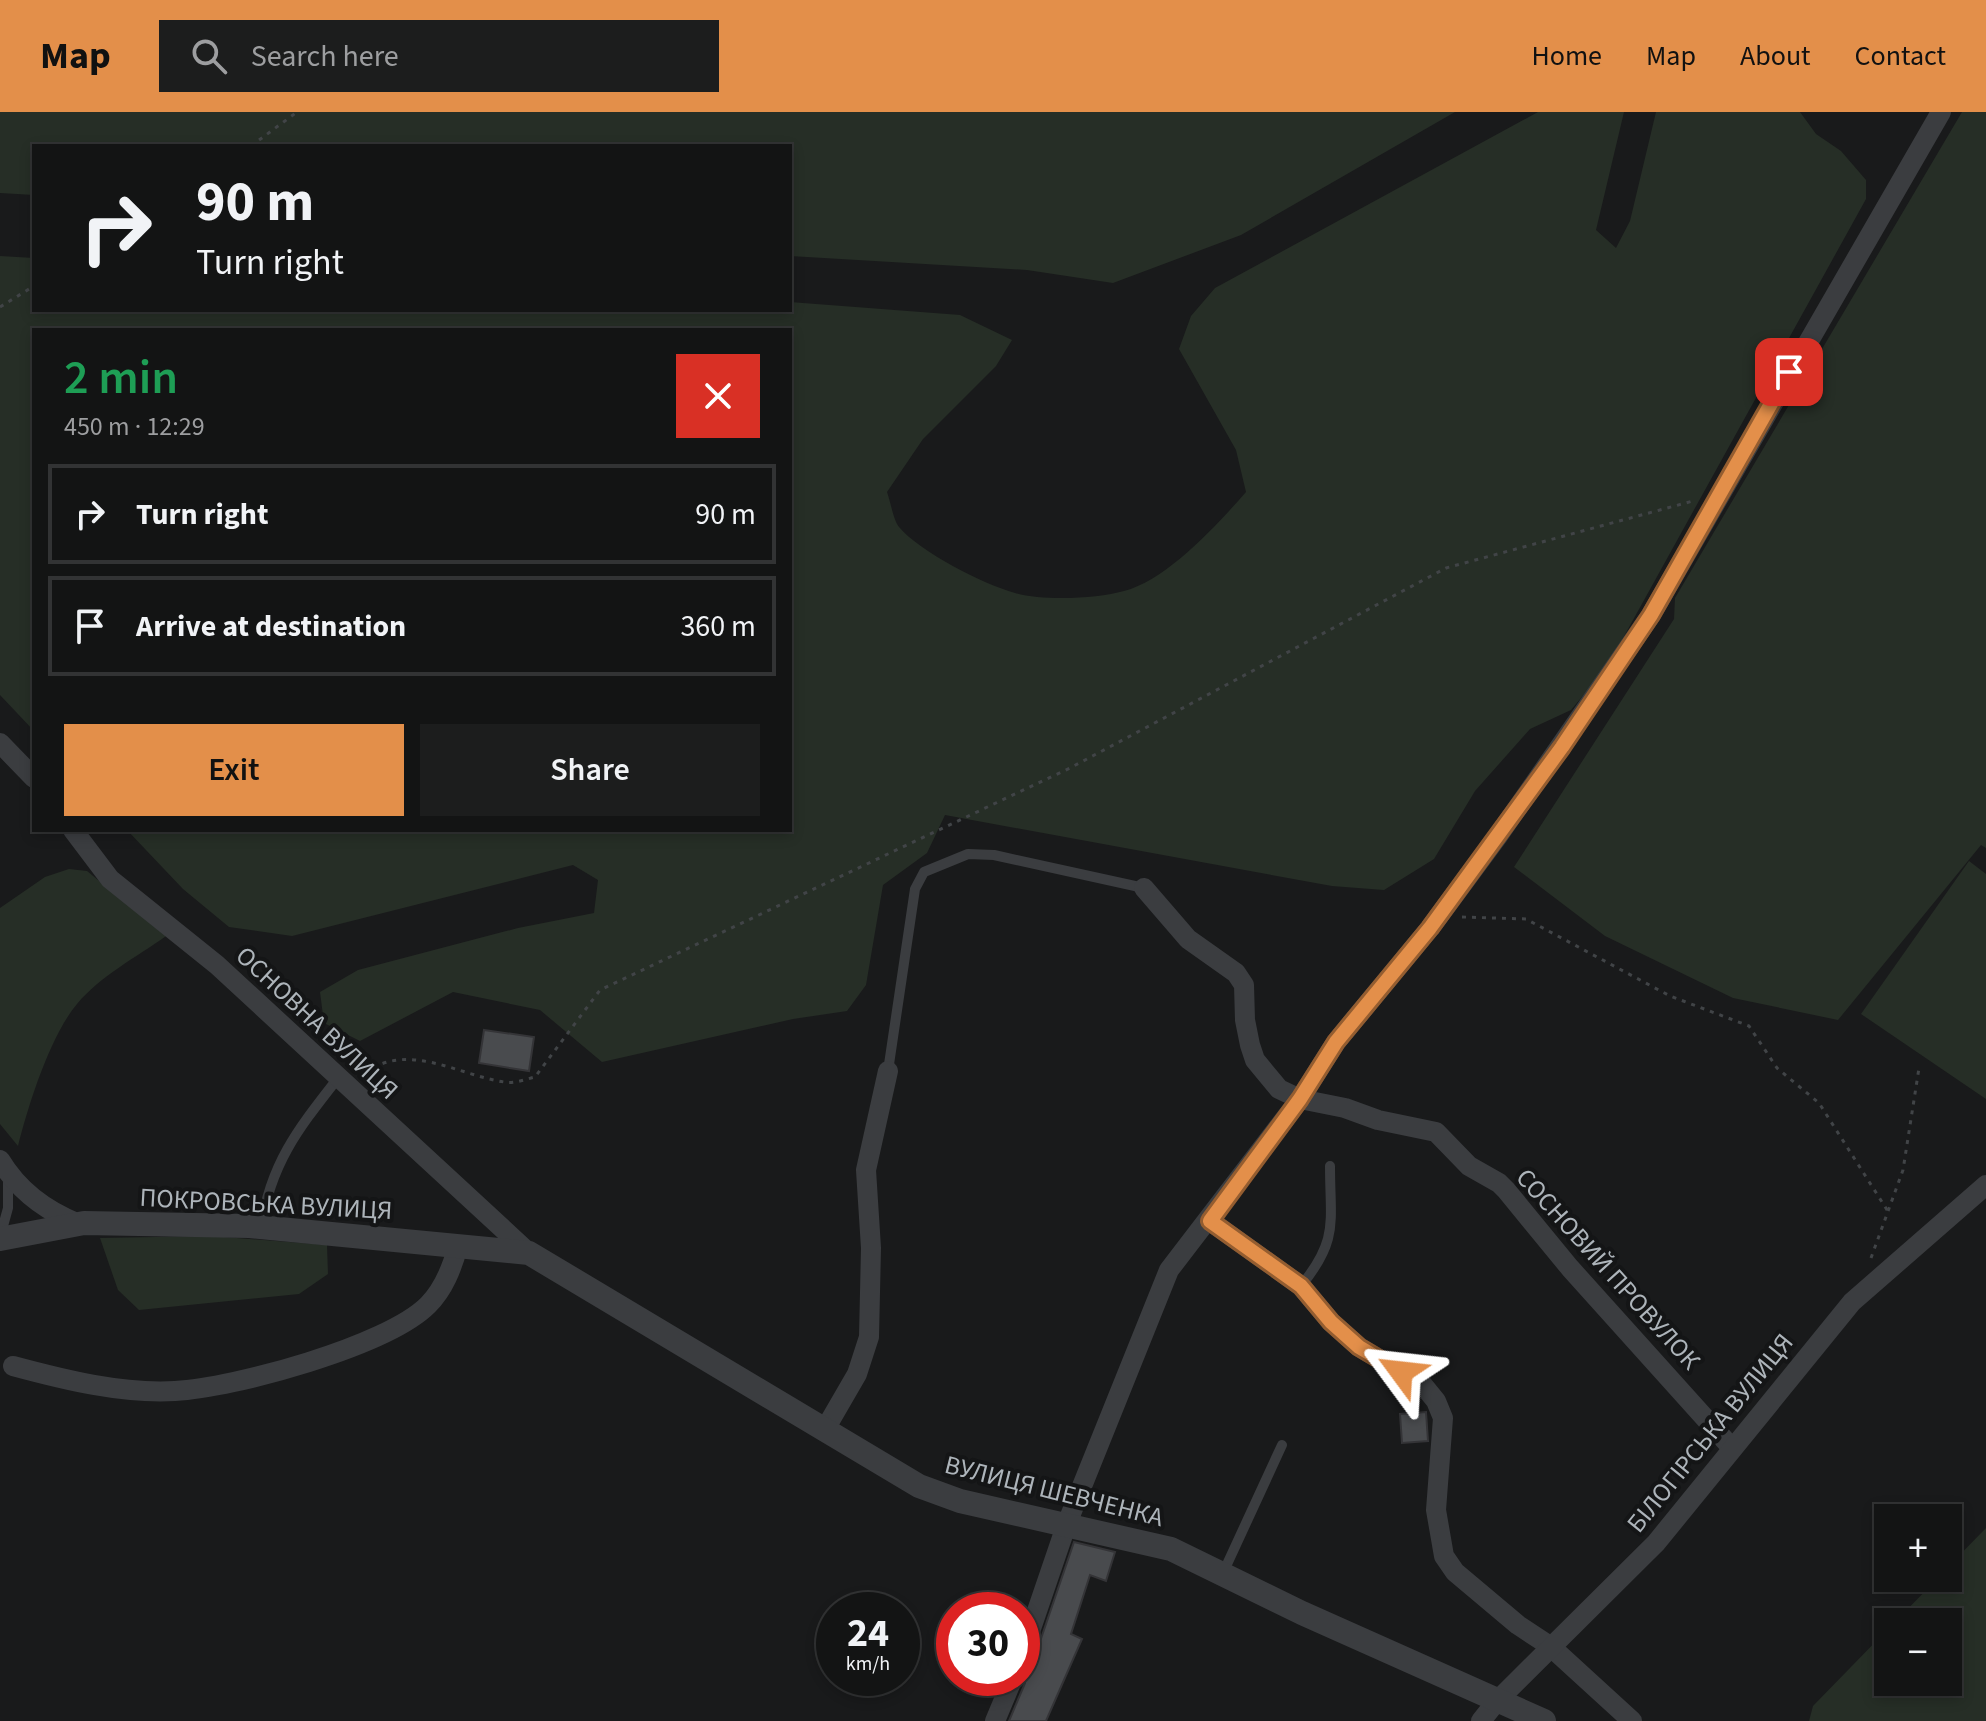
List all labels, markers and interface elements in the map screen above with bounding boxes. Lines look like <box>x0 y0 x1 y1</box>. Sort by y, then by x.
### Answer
search box <box>159 20 719 92</box>
text: Map <box>40 29 111 83</box>
icon: search <box>187 34 231 78</box>
text: Search here <box>251 35 399 78</box>
text: Home <box>1531 36 1602 76</box>
text: Map <box>1646 36 1696 76</box>
text: About <box>1740 36 1811 76</box>
text: Contact <box>1855 36 1946 76</box>
text: 90 m <box>196 163 314 242</box>
icon: right <box>64 176 168 280</box>
text: Turn right <box>196 237 344 288</box>
pin <box>1755 338 1823 406</box>
text: 2 min <box>64 344 178 412</box>
icon: arrive <box>1767 350 1811 394</box>
button: close <box>676 354 760 438</box>
text: 450 m · 12:29 <box>64 408 205 445</box>
icon: right <box>68 492 112 536</box>
text: Turn right <box>136 493 268 536</box>
text: 90 m <box>695 493 756 536</box>
icon: arrive <box>68 604 112 648</box>
text: Arrive at destination <box>136 605 406 648</box>
text: 360 m <box>680 605 756 648</box>
button: Exit <box>64 724 404 816</box>
button: Share <box>420 724 760 816</box>
street label: ОСНОВНА ВУЛИЦЯ <box>228 938 406 1108</box>
street label: СОСНОВИЙ ПРОВУЛОК <box>1507 1160 1709 1378</box>
street label: ПОКРОВСЬКА ВУЛИЦЯ <box>139 1179 393 1229</box>
street label: БІЛОГІРСЬКА ВУЛИЦЯ <box>1618 1325 1802 1541</box>
position arrow <box>1359 1330 1443 1414</box>
street label: ВУЛИЦЯ ШЕВЧЕНКА <box>941 1446 1168 1536</box>
map controls <box>1874 1504 1962 1696</box>
button: + <box>1874 1504 1962 1592</box>
speed limit sign: 30 <box>936 1592 1040 1696</box>
text: 24 <box>847 1605 889 1662</box>
button: − <box>1874 1608 1962 1696</box>
text: km/h <box>846 1650 890 1678</box>

